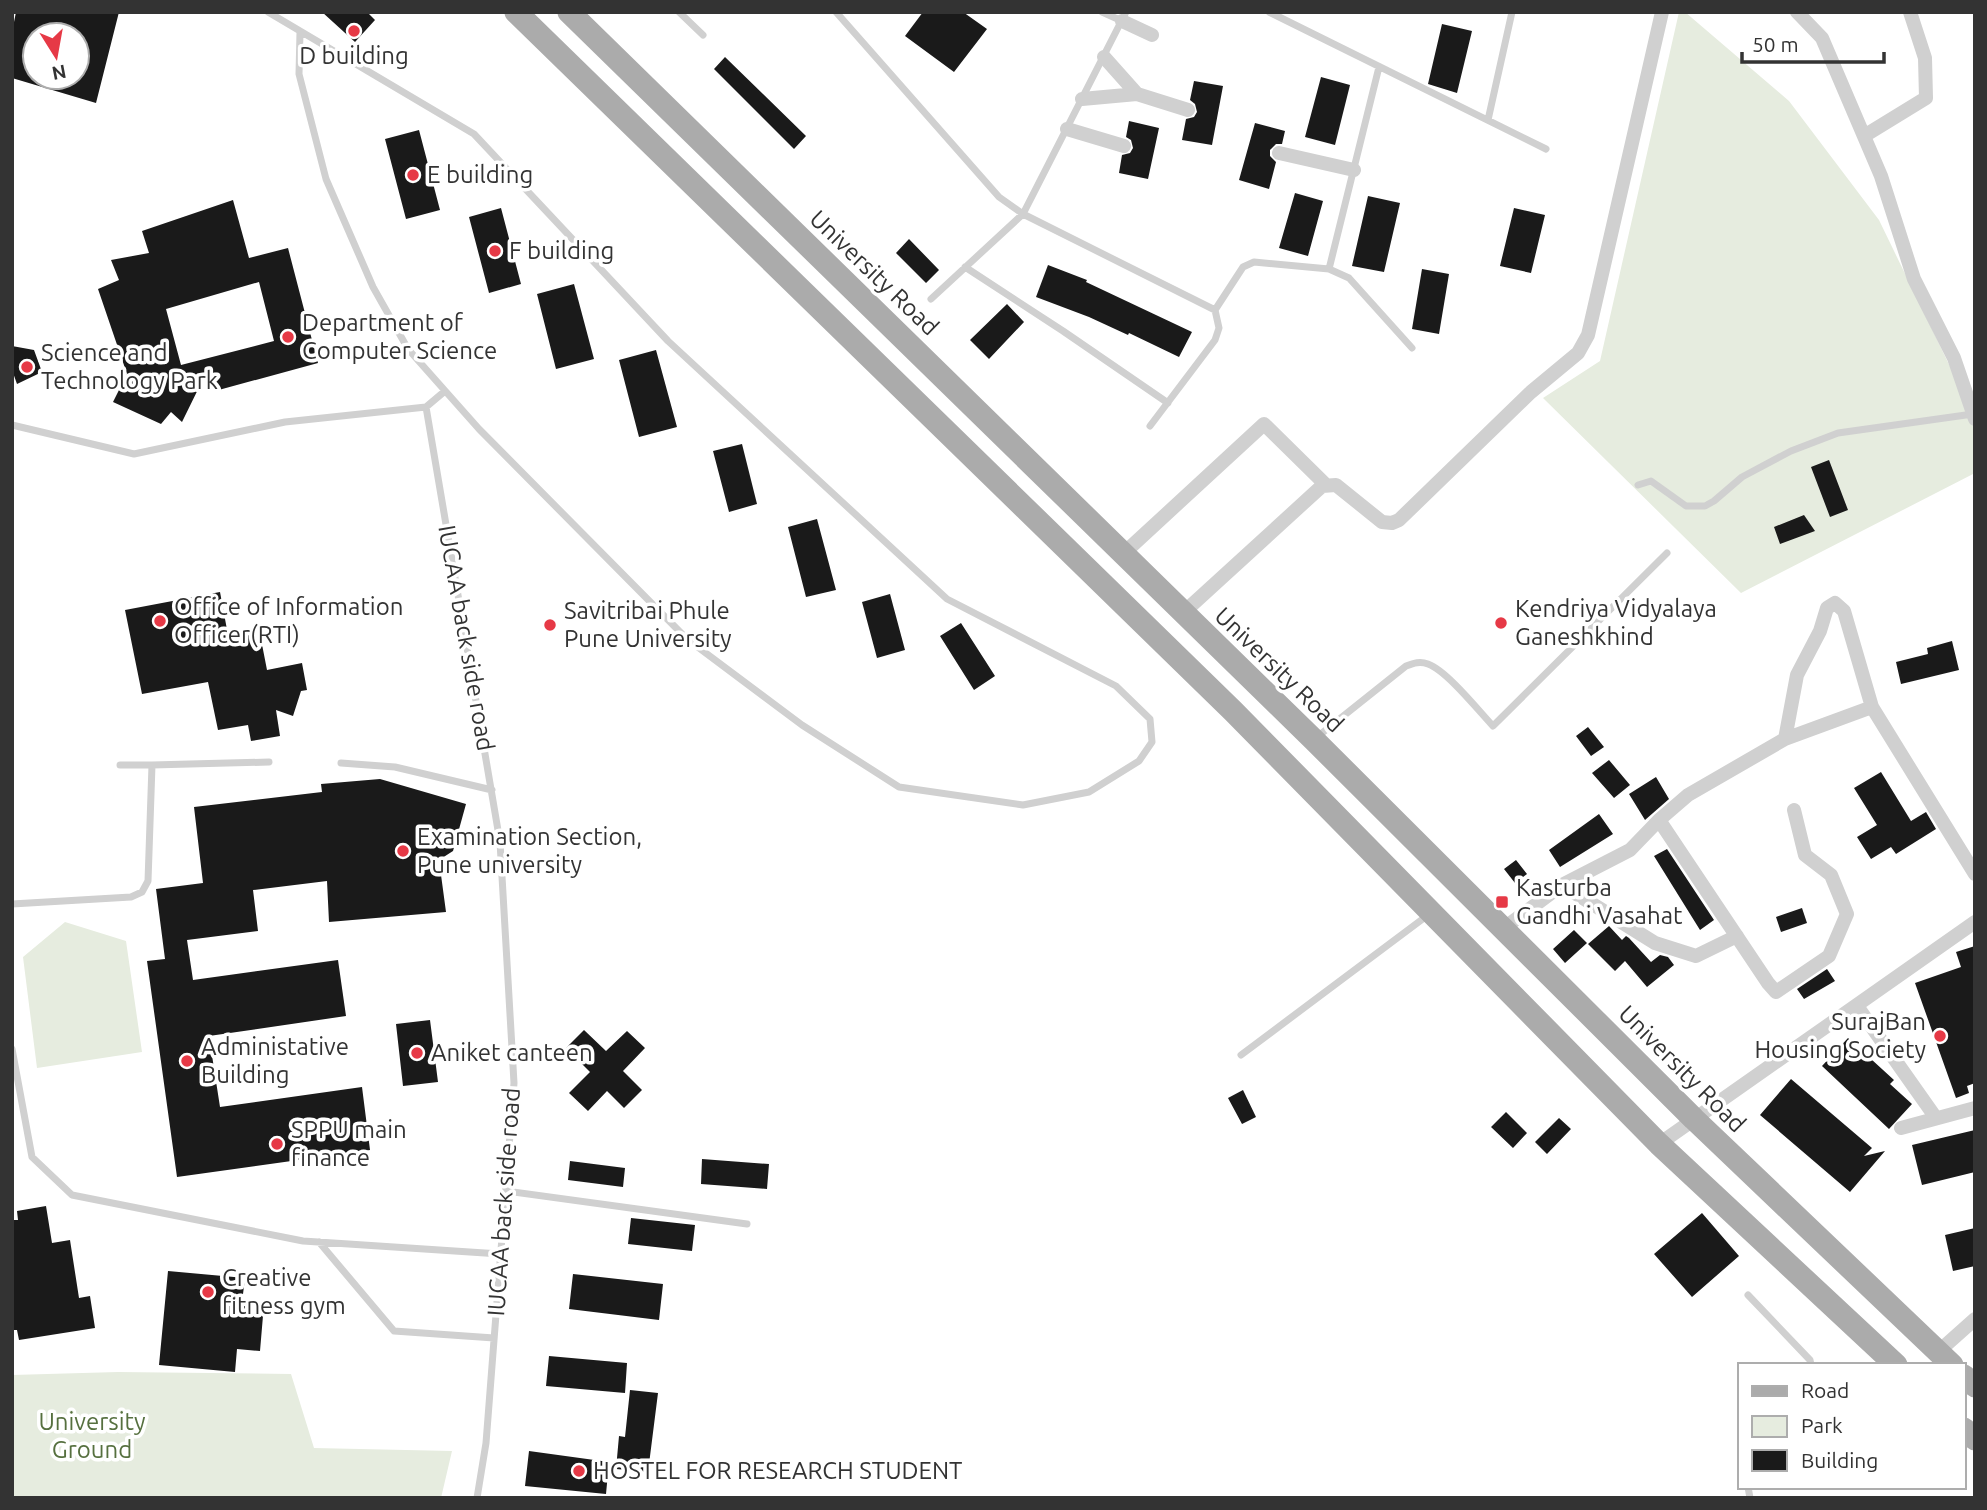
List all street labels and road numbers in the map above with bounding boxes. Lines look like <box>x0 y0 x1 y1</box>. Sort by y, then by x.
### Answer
street label: University Road <box>805 205 944 341</box>
street label: IUCAA back side road <box>433 523 500 753</box>
street label: University Road <box>1210 602 1349 738</box>
street label: University Road <box>1613 1000 1751 1138</box>
street label: IUCAA back side road <box>482 1087 525 1317</box>

